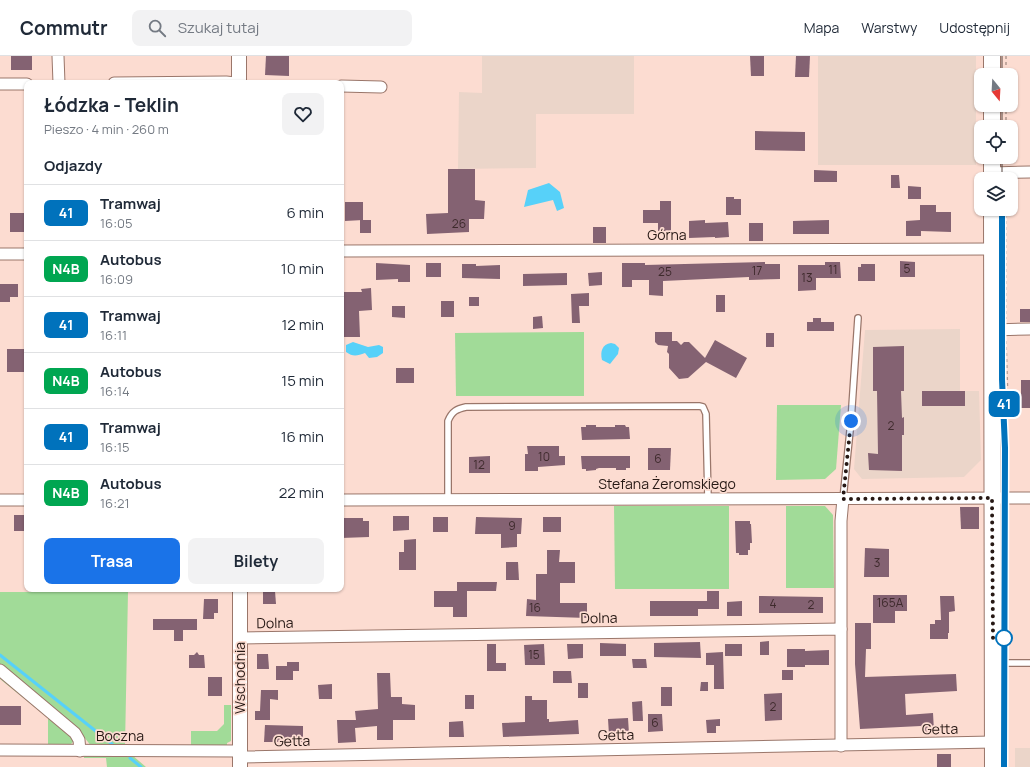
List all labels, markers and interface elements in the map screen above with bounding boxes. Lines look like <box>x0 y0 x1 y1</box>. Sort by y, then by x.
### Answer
search box <box>132 10 412 46</box>
text: Commutr <box>20 15 108 41</box>
icon: search <box>146 17 168 39</box>
text: Szukaj tutaj <box>178 17 259 38</box>
text: Mapa <box>804 18 839 37</box>
text: Warstwy <box>861 18 917 37</box>
text: Udostępnij <box>939 18 1010 37</box>
north arrow <box>974 68 1018 112</box>
map controls <box>974 68 1018 216</box>
text: Łódzka - Teklin <box>44 92 179 118</box>
button: heart <box>282 93 324 135</box>
text: Pieszo · 4 min · 260 m <box>44 120 169 138</box>
button: locate <box>974 120 1018 164</box>
text: Odjazdy <box>44 155 103 176</box>
button: layers <box>974 172 1018 216</box>
text: Tramwaj <box>100 193 161 214</box>
text: 6 min <box>287 202 324 223</box>
text: 41 <box>59 203 73 222</box>
text: 16:05 <box>100 214 132 232</box>
house number: 26 <box>452 215 466 232</box>
street label: Górna <box>647 225 687 244</box>
text: Autobus <box>100 249 162 270</box>
text: 10 min <box>281 258 324 279</box>
text: N4B <box>52 259 80 278</box>
house number: 5 <box>904 260 911 277</box>
house number: 11 <box>828 261 838 278</box>
house number: 17 <box>752 262 762 279</box>
house number: 25 <box>658 263 672 280</box>
house number: 13 <box>801 269 813 286</box>
text: 16:09 <box>100 270 133 288</box>
text: Tramwaj <box>100 305 161 326</box>
text: 12 min <box>281 314 324 335</box>
text: 41 <box>59 315 73 334</box>
text: 16:11 <box>100 326 127 344</box>
text: Autobus <box>100 361 162 382</box>
text: 15 min <box>281 370 324 391</box>
text: N4B <box>52 371 80 390</box>
text: 16:14 <box>100 382 130 400</box>
line badge: 41 <box>986 391 1022 417</box>
text: 41 <box>997 394 1011 413</box>
your location <box>841 411 861 431</box>
text: Tramwaj <box>100 417 161 438</box>
house number: 2 <box>888 417 895 434</box>
text: 16 min <box>281 426 324 447</box>
text: 41 <box>59 427 73 446</box>
text: 16:15 <box>100 438 130 456</box>
house number: 10 <box>538 448 550 465</box>
house number: 6 <box>654 450 662 467</box>
house number: 12 <box>473 456 485 473</box>
text: Autobus <box>100 473 162 494</box>
street label: Stefana Żeromskiego <box>598 474 736 493</box>
text: 22 min <box>279 482 324 503</box>
text: N4B <box>52 483 80 502</box>
text: 16:21 <box>100 494 130 512</box>
house number: 9 <box>508 517 516 534</box>
button: Trasa <box>44 538 180 584</box>
button: Bilety <box>188 538 324 584</box>
house number: 3 <box>874 554 880 571</box>
house number: 165A <box>877 594 904 611</box>
house number: 4 <box>769 595 777 612</box>
house number: 2 <box>808 596 815 613</box>
house number: 16 <box>529 599 541 616</box>
street label: Dolna <box>580 608 618 627</box>
street label: Dolna <box>256 613 294 632</box>
unlabelled marker <box>995 629 1013 647</box>
street label: Wschodnia <box>230 642 249 714</box>
house number: 15 <box>528 646 540 663</box>
house number: 2 <box>770 698 777 715</box>
house number: 6 <box>651 714 659 731</box>
street label: Getta <box>922 719 958 738</box>
street label: Getta <box>598 725 634 744</box>
street label: Boczna <box>96 726 144 745</box>
street label: Getta <box>274 731 310 750</box>

